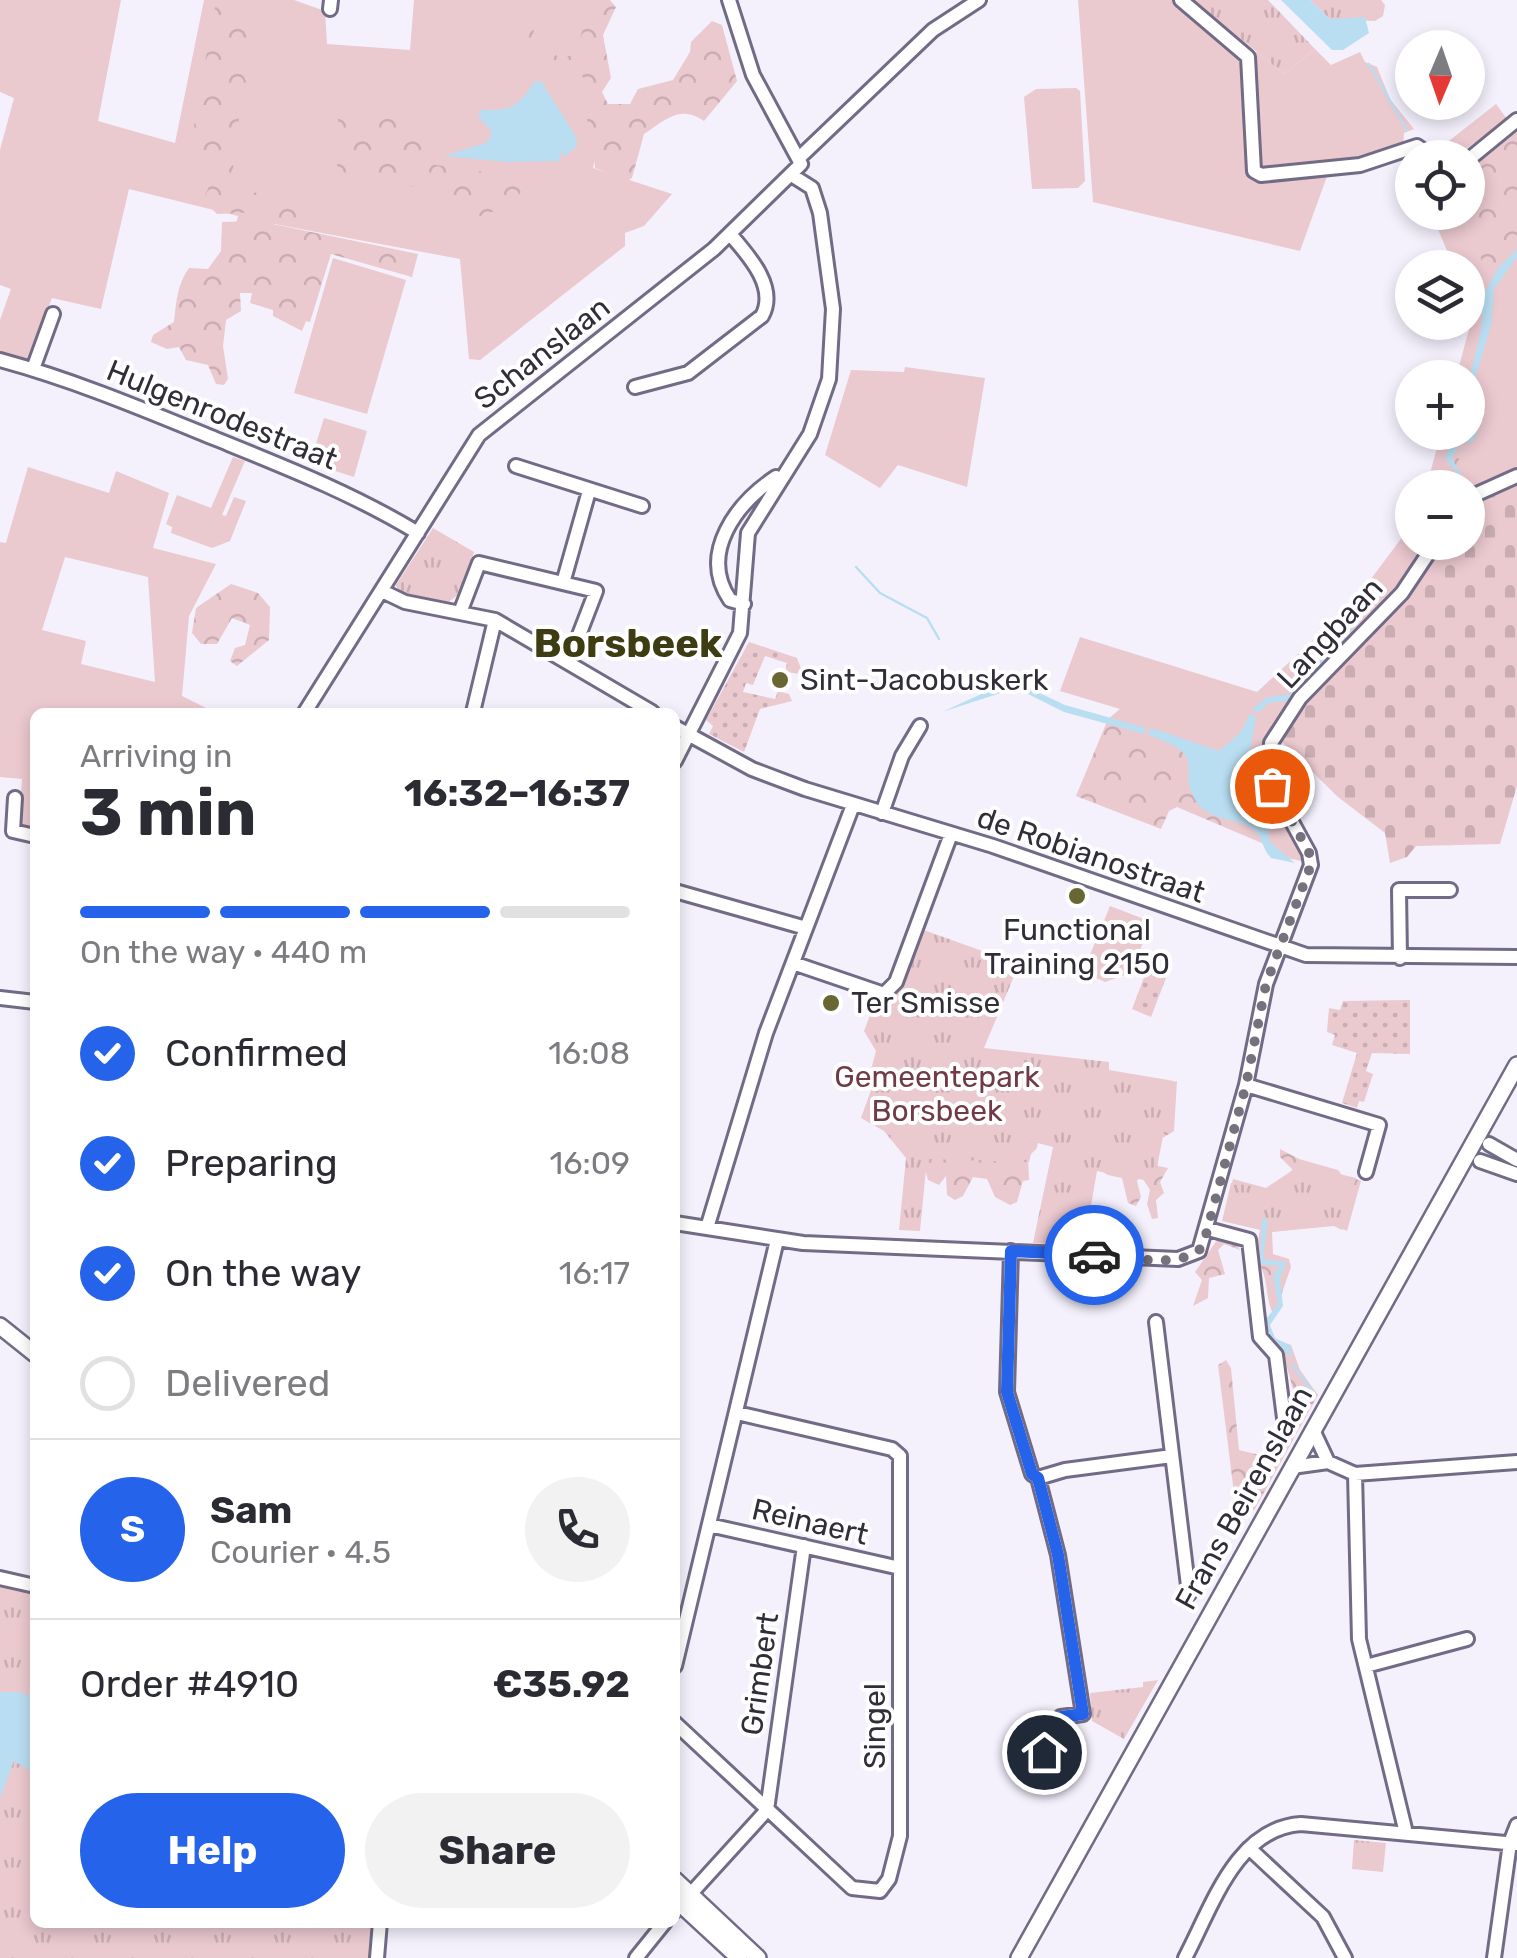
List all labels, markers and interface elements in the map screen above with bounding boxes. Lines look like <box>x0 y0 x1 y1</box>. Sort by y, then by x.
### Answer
north arrow <box>1395 30 1485 120</box>
map controls <box>1395 30 1485 560</box>
button: locate <box>1395 140 1485 230</box>
button: layers <box>1395 250 1485 340</box>
street label: Schanslaan <box>467 289 617 417</box>
street label: Hulgenrodestraat <box>101 352 343 478</box>
button: + <box>1395 360 1485 450</box>
button: − <box>1395 470 1485 560</box>
street label: Langbaan <box>1270 570 1390 696</box>
district label: Borsbeek <box>533 620 723 667</box>
place label: Sint-Jacobuskerk <box>800 662 1049 698</box>
marker: Sint-Jacobuskerk <box>769 669 791 691</box>
text: Arriving in <box>80 737 232 775</box>
pin <box>1230 744 1315 829</box>
icon: bag <box>1245 759 1300 814</box>
text: 16:32–16:37 <box>404 770 630 816</box>
text: 3 min <box>80 774 257 851</box>
street label: de Robianostraat <box>972 799 1210 911</box>
marker: Functional Training 2150 <box>1066 885 1088 907</box>
place label: Functional Training 2150 <box>984 912 1170 982</box>
text: On the way · 440 m <box>80 933 367 971</box>
place label: Ter Smisse <box>851 985 1000 1021</box>
marker: Ter Smisse <box>820 992 842 1014</box>
icon: check <box>80 1026 135 1081</box>
text: Confirmed <box>165 1030 348 1076</box>
text: 16:08 <box>548 1034 630 1072</box>
park label: Gemeentepark Borsbeek <box>834 1059 1040 1129</box>
icon: check <box>80 1136 135 1191</box>
text: Preparing <box>165 1140 338 1186</box>
text: 16:09 <box>550 1144 630 1182</box>
courier <box>1044 1205 1144 1305</box>
icon: car <box>1067 1228 1122 1283</box>
icon: check <box>80 1246 135 1301</box>
text: On the way <box>165 1250 361 1296</box>
text: 16:17 <box>559 1254 630 1292</box>
text: Delivered <box>165 1360 330 1406</box>
street label: Frans Beirenslaan <box>1168 1380 1320 1616</box>
button: phone <box>525 1477 630 1582</box>
text: Sam <box>210 1487 292 1533</box>
street label: Reinaert <box>748 1491 872 1553</box>
text: S <box>120 1506 145 1552</box>
text: Courier · 4.5 <box>210 1533 391 1571</box>
street label: Grimbert <box>734 1610 786 1738</box>
text: Order #4910 <box>80 1661 299 1707</box>
text: €35.92 <box>492 1661 630 1707</box>
street label: Singel <box>857 1683 893 1769</box>
pin <box>1002 1710 1087 1795</box>
icon: home <box>1017 1725 1072 1780</box>
button: Help <box>80 1793 345 1908</box>
button: Share <box>365 1793 630 1908</box>

